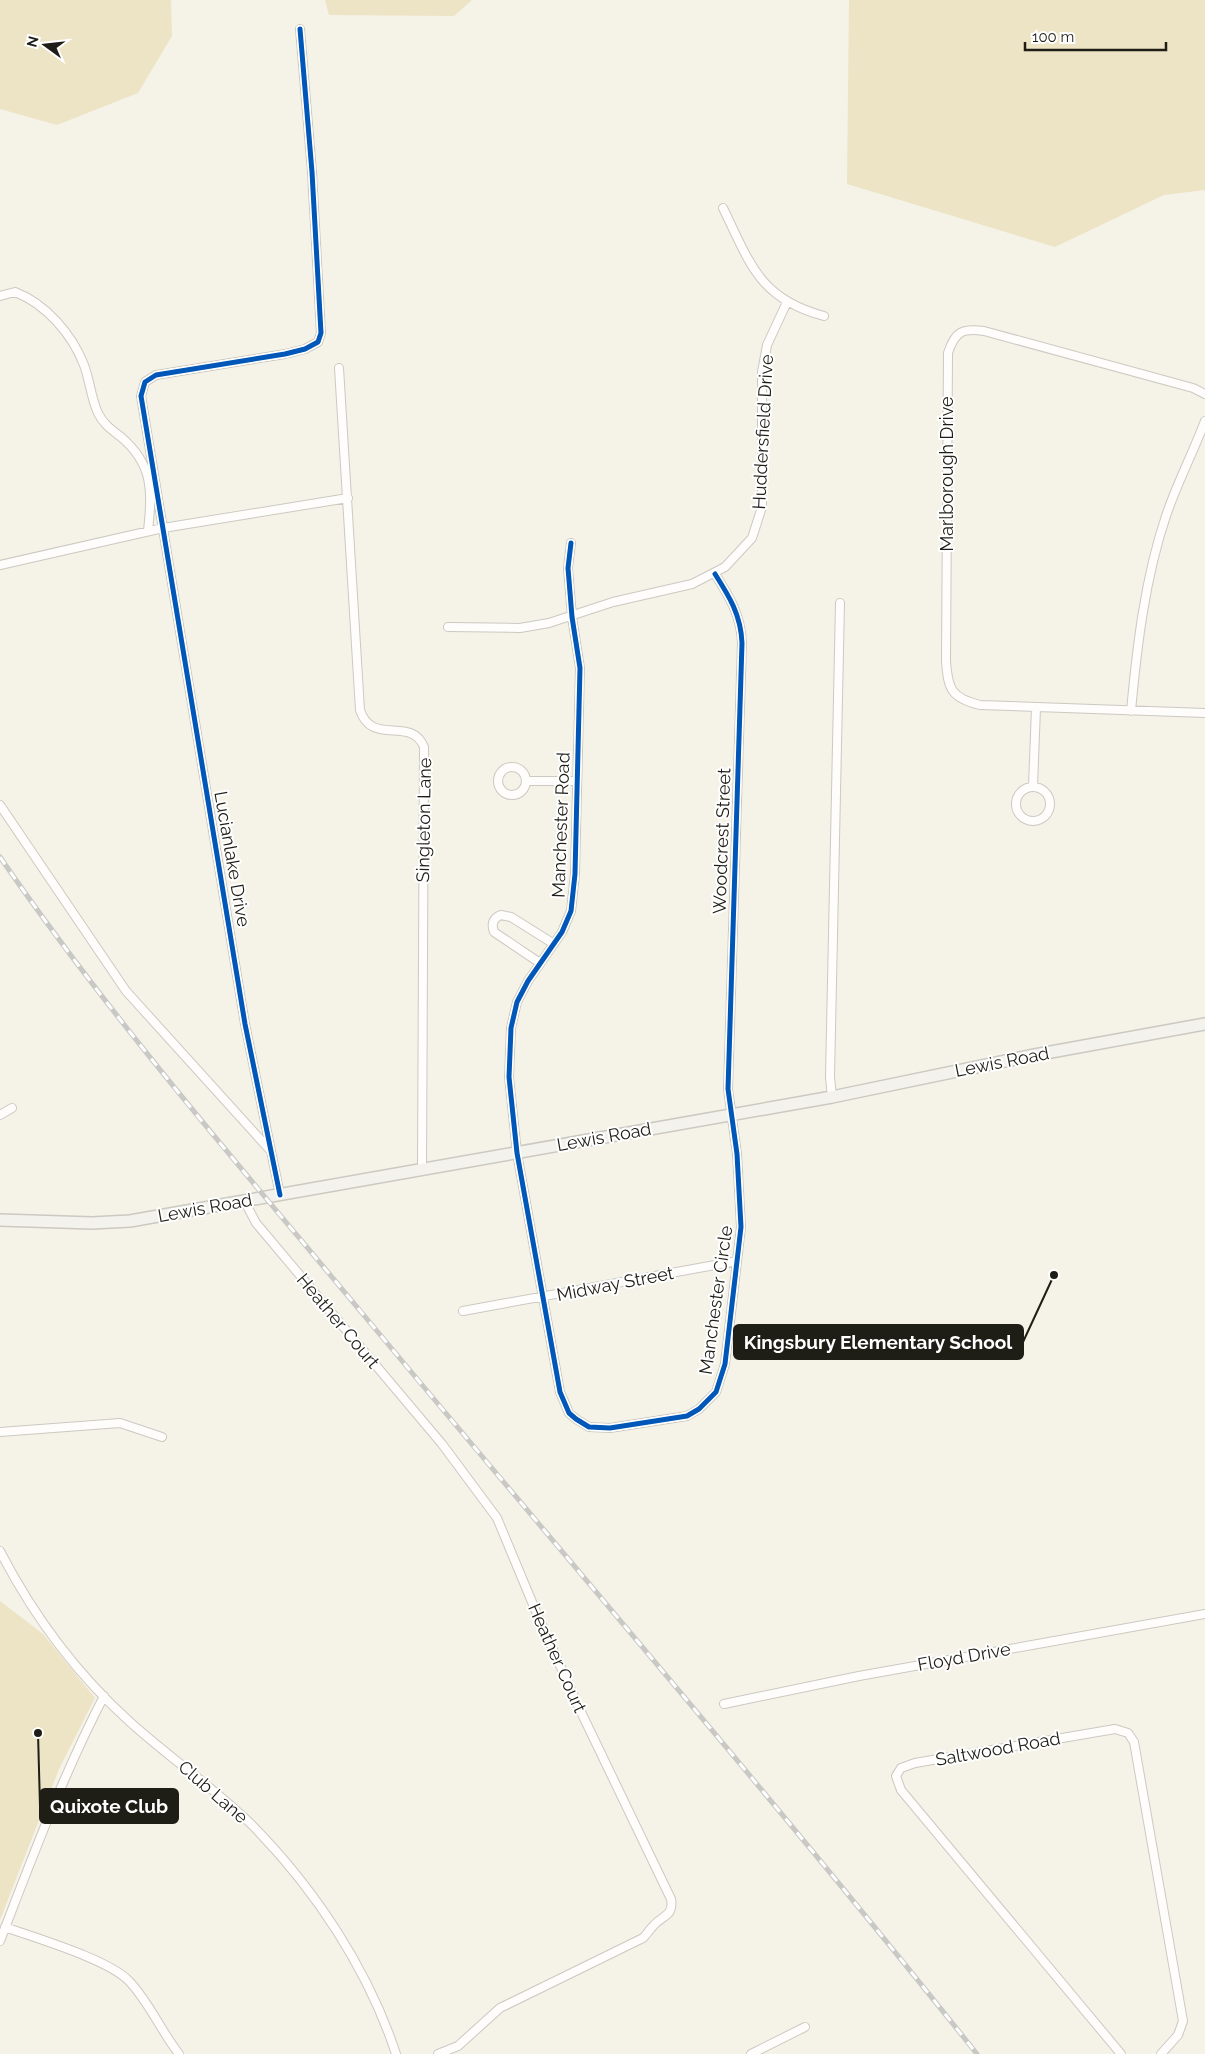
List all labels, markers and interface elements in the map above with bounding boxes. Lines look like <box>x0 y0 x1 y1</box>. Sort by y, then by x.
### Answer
north arrow <box>20 20 70 70</box>
scale bar <box>1025 20 1166 52</box>
text: 100 m <box>1032 28 1074 46</box>
text: N <box>23 34 42 49</box>
street label: Huddersfield Drive <box>748 353 777 510</box>
street label: Marlborough Drive <box>936 396 957 552</box>
street label: Manchester Road <box>547 752 574 898</box>
street label: Singleton Lane <box>412 757 435 883</box>
street label: Woodcrest Street <box>708 768 735 914</box>
street label: Lucianlake Drive <box>210 790 255 929</box>
street label: Lewis Road <box>953 1042 1051 1081</box>
street label: Lewis Road <box>555 1118 653 1155</box>
street label: Lewis Road <box>156 1189 254 1226</box>
street label: Manchester Circle <box>695 1224 736 1376</box>
street label: Midway Street <box>555 1262 675 1305</box>
street label: Heather Court <box>293 1269 384 1372</box>
callout: Kingsbury Elementary School <box>734 1325 1023 1359</box>
text: Kingsbury Elementary School <box>744 1331 1013 1353</box>
street label: Heather Court <box>524 1600 591 1716</box>
street label: Floyd Drive <box>916 1638 1012 1675</box>
street label: Saltwood Road <box>934 1727 1062 1770</box>
street label: Club Lane <box>174 1756 253 1828</box>
callout: Quixote Club <box>40 1789 178 1823</box>
text: Quixote Club <box>50 1795 168 1817</box>

